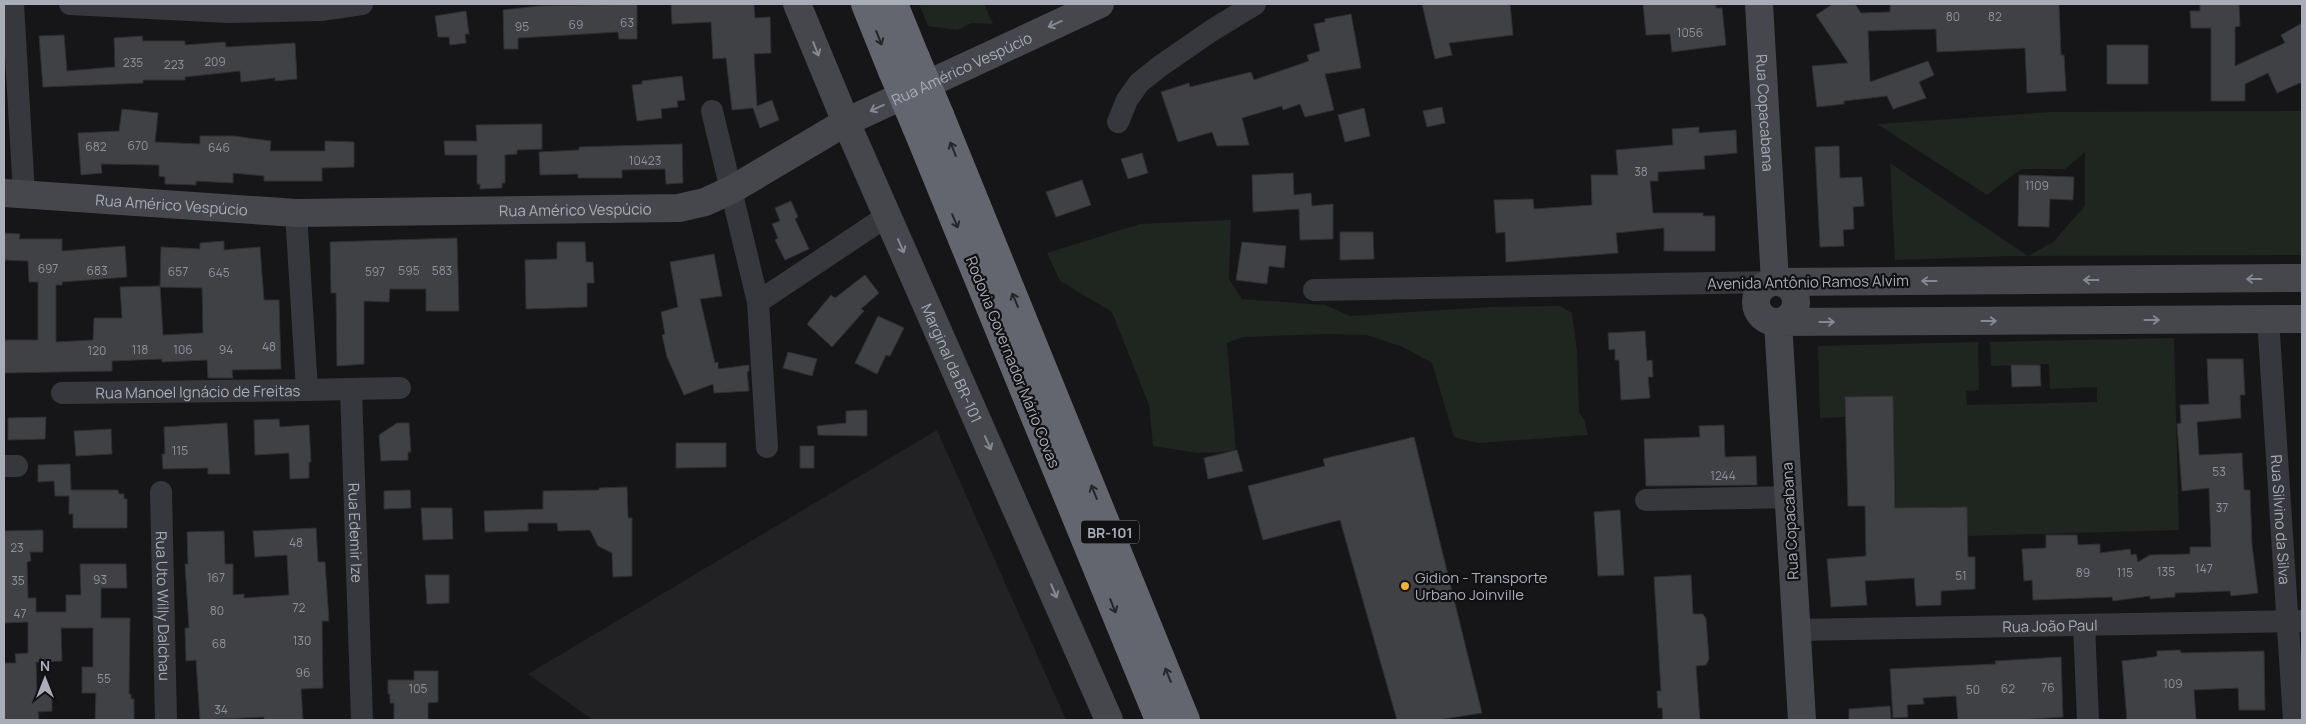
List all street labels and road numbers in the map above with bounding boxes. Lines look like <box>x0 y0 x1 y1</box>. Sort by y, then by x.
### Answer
street label: Rua Américo Vespúcio <box>888 27 1035 110</box>
street label: Rua Copacabana <box>1751 53 1779 172</box>
street label: Rua Américo Vespúcio <box>95 189 249 220</box>
street label: Rua Américo Vespúcio <box>499 198 652 221</box>
street label: Rodovia Governador Mário Covas <box>961 253 1065 471</box>
street label: Avenida Antônio Ramos Alvim <box>1707 270 1909 294</box>
street label: Marginal da BR-101 <box>917 300 987 426</box>
street label: Rua Manoel Ignácio de Freitas <box>95 380 301 403</box>
street label: Rua Silvino da Silva <box>2266 454 2296 585</box>
street label: Rua Copacabana <box>1776 462 1804 580</box>
street label: Rua Edemir Ize <box>344 483 368 583</box>
road number: BR-101 <box>1081 520 1139 544</box>
street label: Rua Uto Willy Dalchau <box>151 531 176 681</box>
street label: Rua João Paul <box>2002 614 2098 637</box>

